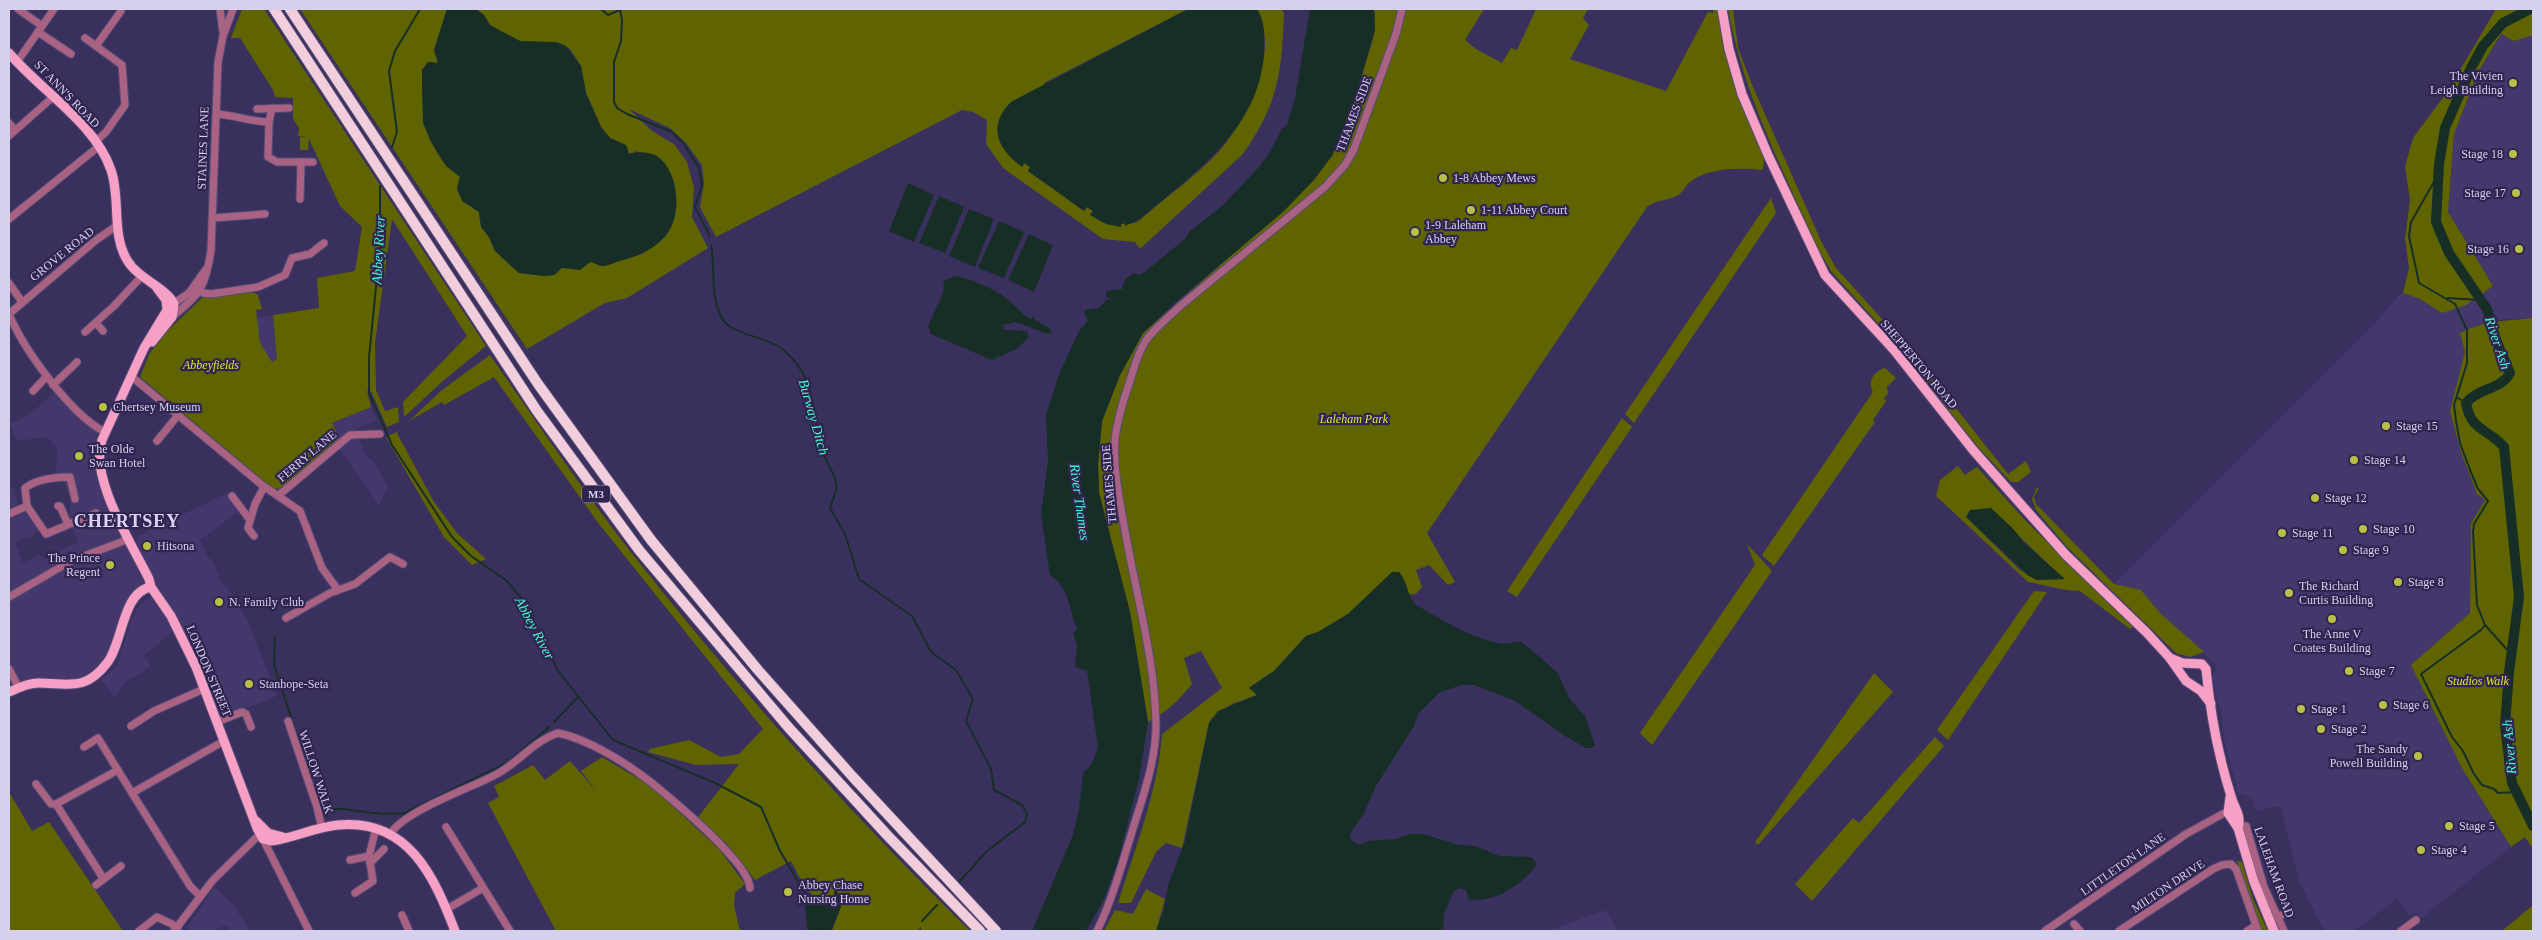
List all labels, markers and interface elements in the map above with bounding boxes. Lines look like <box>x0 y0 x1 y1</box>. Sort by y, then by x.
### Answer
street label: ST ANN'S ROAD <box>31 57 103 131</box>
place label: The Vivien Leigh Building <box>2430 69 2503 97</box>
street label: THAMES SIDE <box>1333 75 1375 153</box>
marker: The Vivien Leigh Building <box>2507 77 2519 89</box>
street label: STAINES LANE <box>195 106 211 190</box>
place label: Stage 18 <box>2461 147 2503 161</box>
marker: Stage 18 <box>2507 148 2519 160</box>
place label: 1-8 Abbey Mews <box>1453 171 1536 185</box>
marker: 1-8 Abbey Mews <box>1437 172 1449 184</box>
place label: Stage 17 <box>2464 186 2506 200</box>
marker: Stage 17 <box>2510 187 2522 199</box>
place label: 1-11 Abbey Court <box>1481 203 1568 217</box>
marker: 1-11 Abbey Court <box>1465 204 1477 216</box>
water label: Abbey River <box>369 215 388 286</box>
place label: 1-9 Laleham Abbey <box>1425 218 1487 246</box>
street label: GROVE ROAD <box>27 224 97 284</box>
marker: 1-9 Laleham Abbey <box>1409 226 1421 238</box>
place label: Stage 16 <box>2467 242 2509 256</box>
marker: Stage 16 <box>2513 243 2525 255</box>
water label: River Ash <box>2482 314 2513 371</box>
street label: SHEPPERTON ROAD <box>1878 317 1961 412</box>
park label: Abbeyfields <box>182 358 239 372</box>
water label: Burway Ditch <box>796 378 832 457</box>
place label: Chertsey Museum <box>113 400 201 414</box>
marker: Chertsey Museum <box>97 401 109 413</box>
park label: Laleham Park <box>1319 412 1389 426</box>
place label: Stage 15 <box>2396 419 2438 433</box>
marker: Stage 15 <box>2380 420 2392 432</box>
street label: FERRY LANE <box>275 427 339 485</box>
place label: The Olde Swan Hotel <box>89 442 146 470</box>
street label: THAMES SIDE <box>1099 444 1119 524</box>
marker: The Olde Swan Hotel <box>73 450 85 462</box>
place label: Stage 14 <box>2364 453 2406 467</box>
marker: Stage 14 <box>2348 454 2360 466</box>
water label: River Thames <box>1067 462 1092 542</box>
road number: M3 <box>582 486 610 502</box>
place label: Stage 12 <box>2325 491 2367 505</box>
marker: Stage 12 <box>2309 492 2321 504</box>
district label: CHERTSEY <box>74 511 180 531</box>
place label: Stage 10 <box>2373 522 2415 536</box>
marker: Stage 10 <box>2357 523 2369 535</box>
place label: Stage 11 <box>2292 526 2333 540</box>
marker: Stage 11 <box>2276 527 2288 539</box>
place label: Hitsona <box>157 539 195 553</box>
marker: Hitsona <box>141 540 153 552</box>
place label: Stage 9 <box>2353 543 2389 557</box>
marker: Stage 9 <box>2337 544 2349 556</box>
place label: The Prince Regent <box>48 551 101 579</box>
marker: The Prince Regent <box>104 559 116 571</box>
place label: Stage 8 <box>2408 575 2444 589</box>
marker: Stage 8 <box>2392 576 2404 588</box>
place label: The Richard Curtis Building <box>2299 579 2373 607</box>
marker: The Richard Curtis Building <box>2283 587 2295 599</box>
water label: Abbey River <box>511 593 558 663</box>
place label: N. Family Club <box>229 595 304 609</box>
marker: N. Family Club <box>213 596 225 608</box>
marker: The Anne V Coates Building <box>2326 613 2338 625</box>
street label: LONDON STREET <box>183 623 235 719</box>
place label: The Anne V Coates Building <box>2293 627 2371 655</box>
place label: Stage 7 <box>2359 664 2395 678</box>
marker: Stage 7 <box>2343 665 2355 677</box>
park label: Studios Walk <box>2447 674 2510 688</box>
place label: Stanhope-Seta <box>259 677 329 691</box>
marker: Stanhope-Seta <box>243 678 255 690</box>
place label: Stage 6 <box>2393 698 2429 712</box>
marker: Stage 6 <box>2377 699 2389 711</box>
place label: Stage 1 <box>2311 702 2347 716</box>
marker: Stage 1 <box>2295 703 2307 715</box>
water label: River Ash <box>2500 719 2519 776</box>
place label: Stage 2 <box>2331 722 2367 736</box>
marker: Stage 2 <box>2315 723 2327 735</box>
street label: WILLOW WALK <box>296 728 336 816</box>
place label: The Sandy Powell Building <box>2330 742 2408 770</box>
marker: The Sandy Powell Building <box>2412 750 2424 762</box>
place label: Stage 5 <box>2459 819 2495 833</box>
marker: Stage 5 <box>2443 820 2455 832</box>
street label: LALEHAM ROAD <box>2251 825 2297 920</box>
street label: LITTLETON LANE <box>2078 830 2168 898</box>
place label: Stage 4 <box>2431 843 2467 857</box>
marker: Stage 4 <box>2415 844 2427 856</box>
street label: MILTON DRIVE <box>2129 856 2207 916</box>
place label: Abbey Chase Nursing Home <box>798 878 869 906</box>
marker: Abbey Chase Nursing Home <box>782 886 794 898</box>

